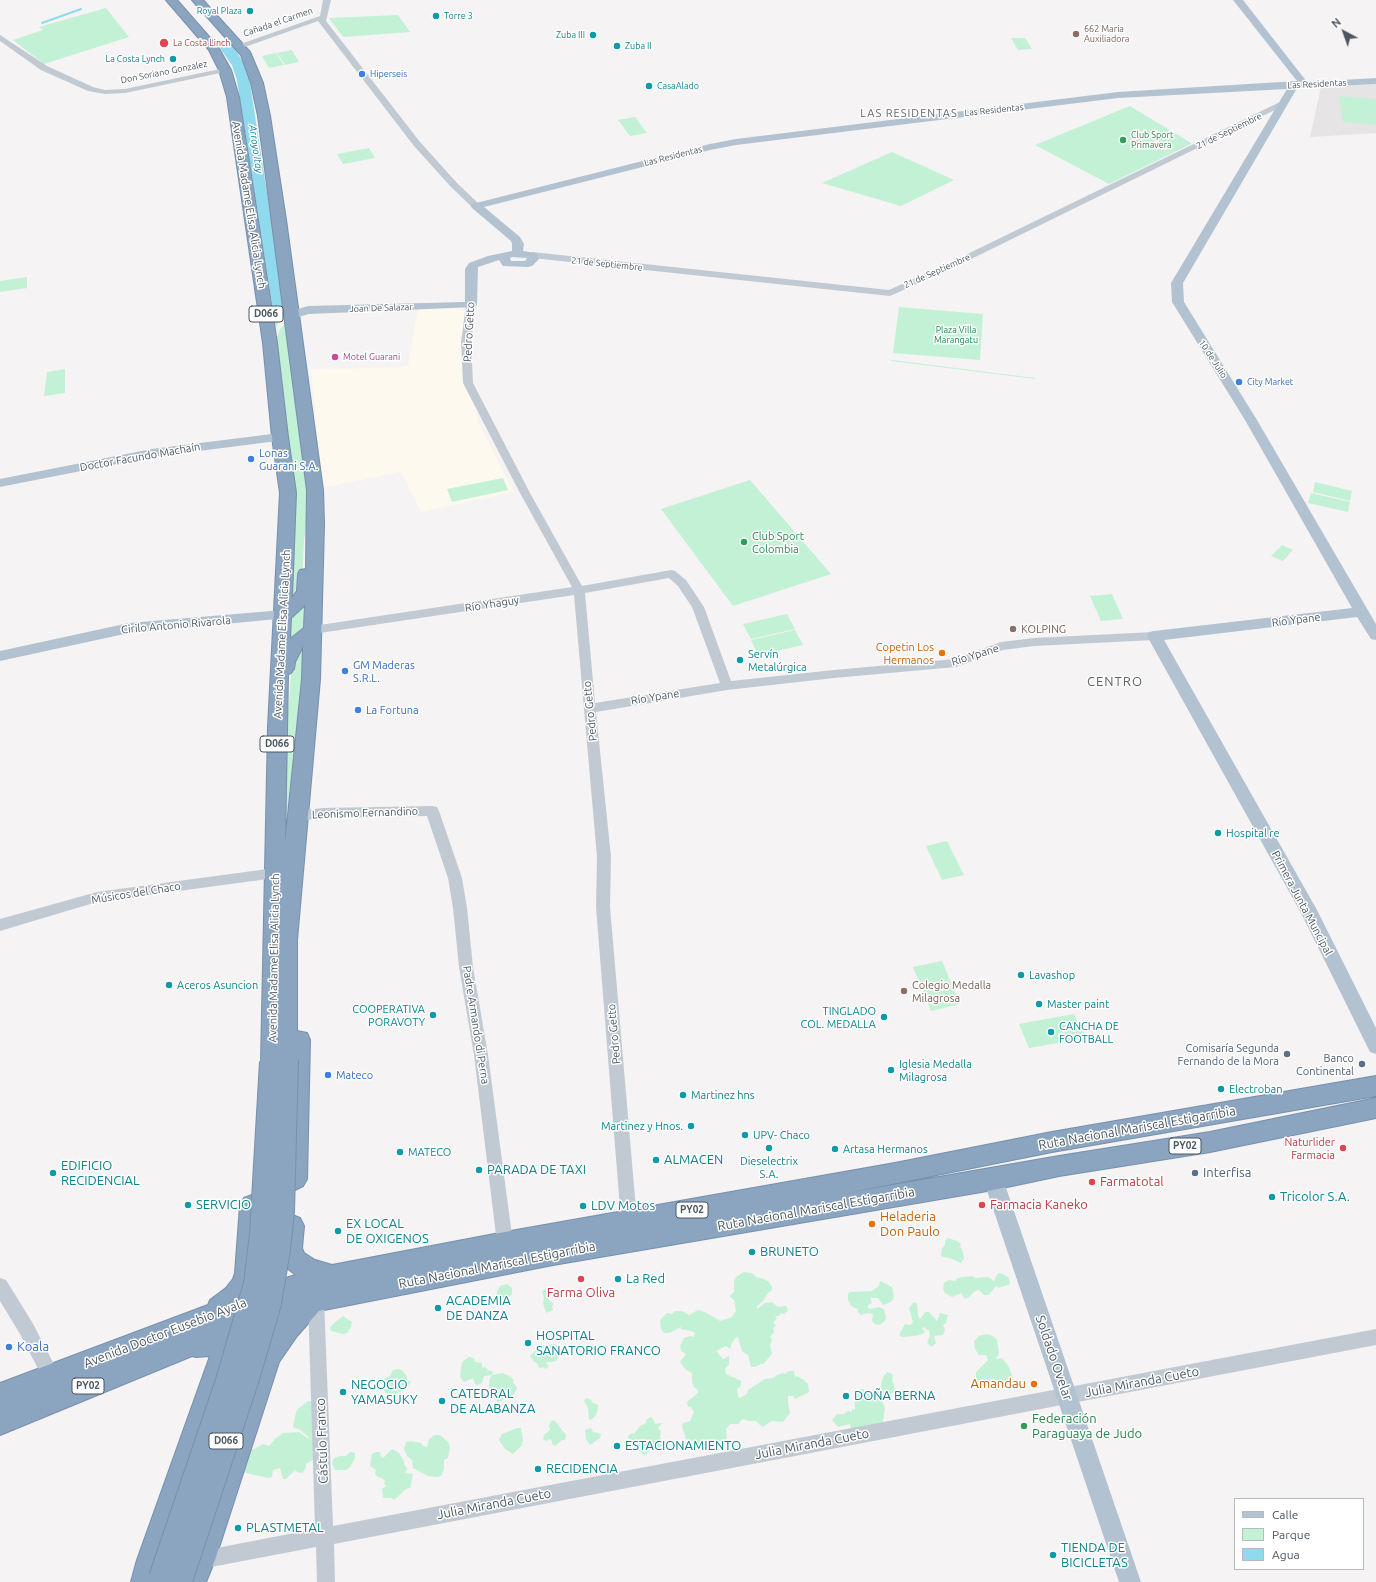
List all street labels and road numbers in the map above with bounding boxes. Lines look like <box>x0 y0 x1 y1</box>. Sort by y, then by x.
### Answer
street label: Cañada el Carmen <box>242 5 314 39</box>
street label: Don Soriano Gonzalez <box>120 58 208 86</box>
street label: Las Residentas <box>1287 77 1347 91</box>
street label: Las Residentas <box>964 102 1024 118</box>
street label: 21 de Septiembre <box>1194 110 1264 152</box>
street label: Avenida Madame Elisa Alicia Lynch <box>229 120 269 290</box>
street label: Las Residentas <box>643 144 703 168</box>
street label: 21 de Septiembre <box>902 252 972 290</box>
street label: 21 de Septiembre <box>571 255 643 273</box>
street label: Joan De Salazar <box>349 301 413 315</box>
street label: Pedro Getto <box>461 301 477 363</box>
road number: D066 <box>249 306 283 322</box>
street label: 10 de Julio <box>1197 338 1229 380</box>
street label: Doctor Facundo Machaín <box>79 440 201 474</box>
street label: Avenida Madame Elisa Alicia Lynch <box>271 549 293 719</box>
street label: Río Yhaguy <box>464 593 520 615</box>
street label: Río Ypane <box>1271 610 1321 630</box>
street label: Cirilo Antonio Rivarola <box>121 614 231 636</box>
street label: Río Ypane <box>950 642 1000 668</box>
street label: Pedro Getto <box>580 680 600 742</box>
street label: Río Ypane <box>630 687 680 707</box>
road number: D066 <box>260 736 294 752</box>
street label: Leonismo Fernandino <box>312 805 418 821</box>
street label: Primera Junta Muncipal <box>1269 848 1335 958</box>
street label: Avenida Madame Elisa Alicia Lynch <box>266 873 282 1043</box>
street label: Músicos del Chaco <box>90 879 182 907</box>
street label: Padre Armando di Perna <box>460 965 492 1085</box>
street label: Pedro Getto <box>605 1003 623 1065</box>
street label: Ruta Nacional Mariscal Estigarribia <box>1037 1103 1237 1153</box>
road number: PY02 <box>1169 1138 1201 1154</box>
street label: Ruta Nacional Mariscal Estigarribia <box>716 1184 916 1234</box>
road number: PY02 <box>676 1202 708 1218</box>
street label: Ruta Nacional Mariscal Estigarribia <box>397 1238 597 1292</box>
street label: Avenida Doctor Eusebio Ayala <box>81 1295 249 1371</box>
street label: Soldado Ovelar <box>1032 1313 1076 1403</box>
street label: Julia Miranda Cueto <box>1084 1363 1200 1401</box>
road number: PY02 <box>72 1378 104 1394</box>
street label: Cástulo Franco <box>313 1398 331 1484</box>
street label: Julia Miranda Cueto <box>754 1425 870 1463</box>
road number: D066 <box>209 1433 243 1449</box>
street label: Julia Miranda Cueto <box>436 1485 552 1523</box>

